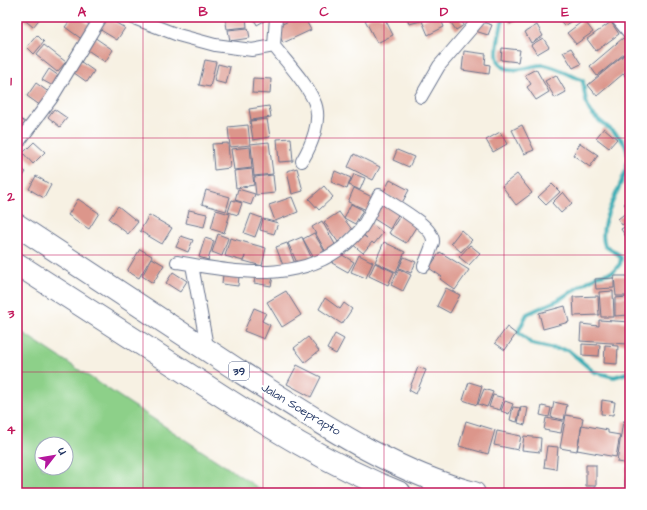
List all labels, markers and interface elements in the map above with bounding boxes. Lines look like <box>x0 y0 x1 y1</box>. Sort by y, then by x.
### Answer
text: A <box>78 3 87 21</box>
text: B <box>198 3 208 21</box>
text: C <box>319 3 329 21</box>
text: D <box>440 3 449 21</box>
text: E <box>561 3 569 21</box>
text: 1 <box>10 72 12 90</box>
text: 2 <box>6 188 15 206</box>
text: 3 <box>7 305 15 323</box>
road number: 39 <box>229 362 249 380</box>
street label: Jalan Soeprapto <box>258 379 344 440</box>
text: 4 <box>7 421 16 439</box>
north arrow <box>34 436 74 476</box>
text: U <box>54 444 70 458</box>

